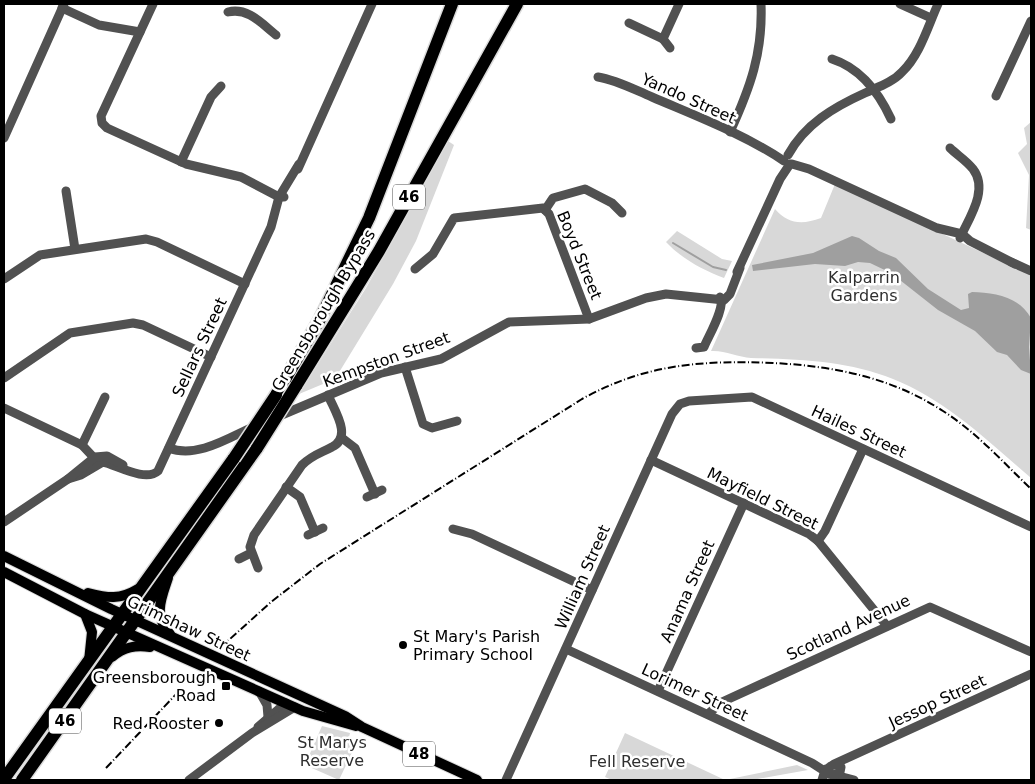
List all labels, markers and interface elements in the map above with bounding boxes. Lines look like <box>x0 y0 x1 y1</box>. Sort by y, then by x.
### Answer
street label: Yando Street <box>638 69 739 128</box>
road number: 46 <box>393 184 425 210</box>
street label: Boyd Street <box>553 208 606 302</box>
street label: Greensborough Bypass <box>268 226 379 395</box>
park label: Kalparrin Gardens <box>828 268 900 305</box>
street label: Sellars Street <box>168 295 231 400</box>
street label: Kempston Street <box>320 328 452 391</box>
street label: Hailes Street <box>808 401 909 462</box>
street label: Mayfield Street <box>704 463 821 534</box>
street label: William Street <box>551 522 614 632</box>
street label: Anama Street <box>656 537 719 645</box>
street label: Scotland Avenue <box>783 591 913 664</box>
street label: Grimshaw Street <box>124 592 254 665</box>
place label: St Mary's Parish Primary School <box>413 627 540 664</box>
marker: St Mary's Parish Primary School <box>397 639 409 651</box>
street label: Lorimer Street <box>639 660 751 725</box>
place label: Greensborough Road <box>93 668 216 705</box>
street label: Jessop Street <box>885 671 989 733</box>
marker: Greensborough Road <box>220 680 232 692</box>
road number: 46 <box>49 708 81 734</box>
place label: Red Rooster <box>113 714 209 733</box>
marker: Red Rooster <box>213 717 225 729</box>
park label: St Marys Reserve <box>297 733 367 770</box>
road number: 48 <box>403 742 435 766</box>
park label: Fell Reserve <box>589 752 685 771</box>

